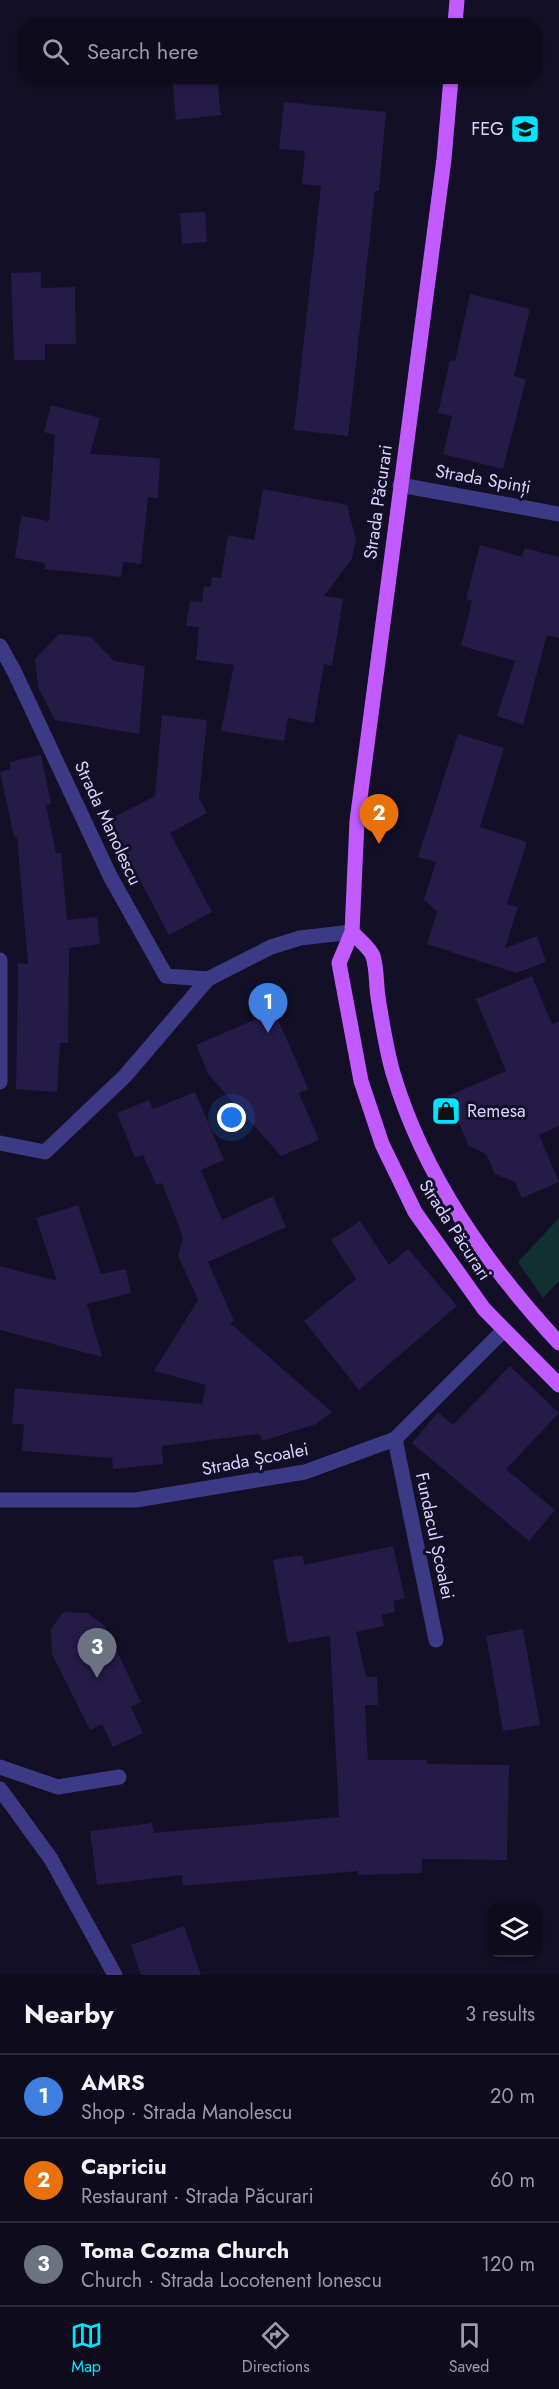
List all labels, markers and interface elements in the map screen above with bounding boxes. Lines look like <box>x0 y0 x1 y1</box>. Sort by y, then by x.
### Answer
search box <box>18 18 541 84</box>
icon: search <box>39 35 72 68</box>
text: Search here <box>87 35 198 67</box>
school or university icon: FEG <box>509 113 541 145</box>
place label: FEG <box>471 116 504 142</box>
street label: Strada Păcurari <box>357 443 399 561</box>
street label: Strada Spinți <box>433 458 533 500</box>
street label: Strada Manolescu <box>68 757 148 889</box>
pin: 2 <box>360 794 398 844</box>
pin: 1 <box>248 984 288 1033</box>
shop icon: Remesa <box>430 1095 462 1127</box>
place label: Remesa <box>467 1098 526 1124</box>
your location <box>217 1103 246 1132</box>
street label: Strada Păcurari <box>413 1174 497 1286</box>
street label: Strada Școalei <box>199 1436 311 1482</box>
street label: Fundacul Școalei <box>409 1470 461 1602</box>
pin: 3 <box>78 1628 116 1678</box>
map controls <box>487 1903 541 1957</box>
button: layers <box>487 1903 541 1957</box>
text: Nearby <box>24 1995 113 2033</box>
text: 3 results <box>465 2000 535 2029</box>
text: AMRS <box>81 2066 145 2098</box>
text: 1 <box>38 2082 49 2111</box>
text: 20 m <box>490 2082 535 2111</box>
text: Shop · Strada Manolescu <box>81 2098 292 2127</box>
text: Capriciu <box>81 2150 167 2182</box>
text: 2 <box>37 2166 50 2195</box>
text: 60 m <box>490 2166 535 2195</box>
text: Restaurant · Strada Păcurari <box>81 2182 314 2211</box>
text: Toma Cozma Church <box>81 2234 289 2266</box>
text: 3 <box>37 2250 50 2279</box>
text: 120 m <box>481 2250 535 2279</box>
text: Church · Strada Locotenent Ionescu <box>81 2266 382 2295</box>
tab: Map <box>70 2319 103 2378</box>
tab: Directions <box>242 2319 310 2378</box>
tab: Saved <box>449 2319 489 2378</box>

